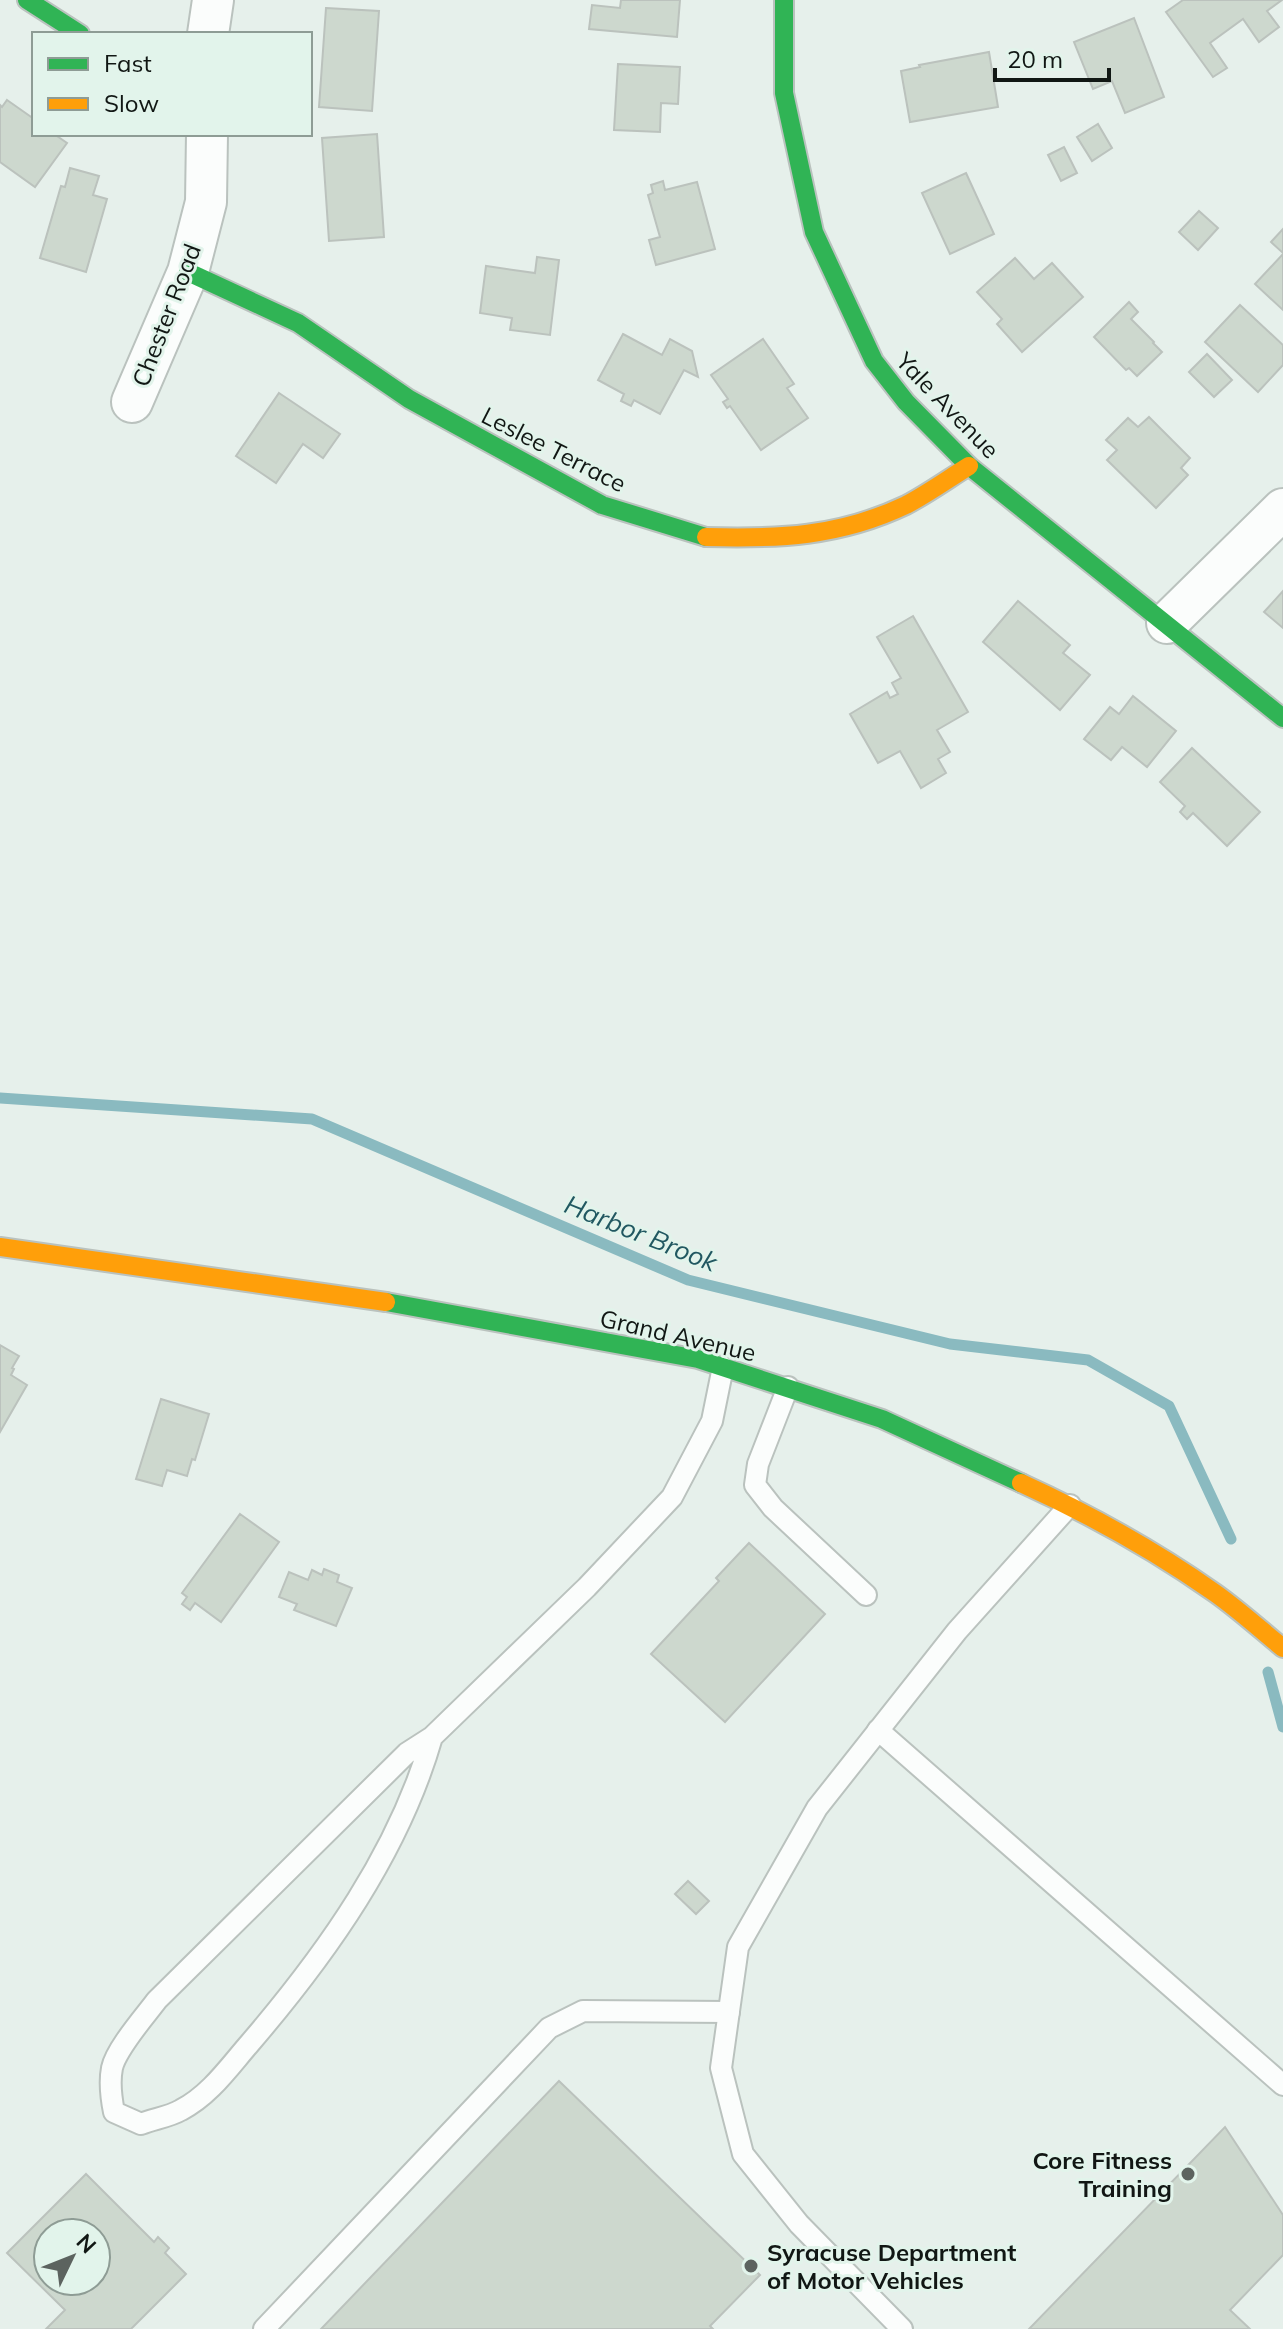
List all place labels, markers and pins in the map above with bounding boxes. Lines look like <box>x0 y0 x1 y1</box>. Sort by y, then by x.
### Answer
place label: Core Fitness Training <box>1032 2145 1172 2203</box>
marker: Core Fitness Training <box>1179 2165 1197 2183</box>
place label: Syracuse Department of Motor Vehicles <box>767 2237 1016 2295</box>
marker: Syracuse Department of Motor Vehicles <box>742 2257 760 2275</box>

